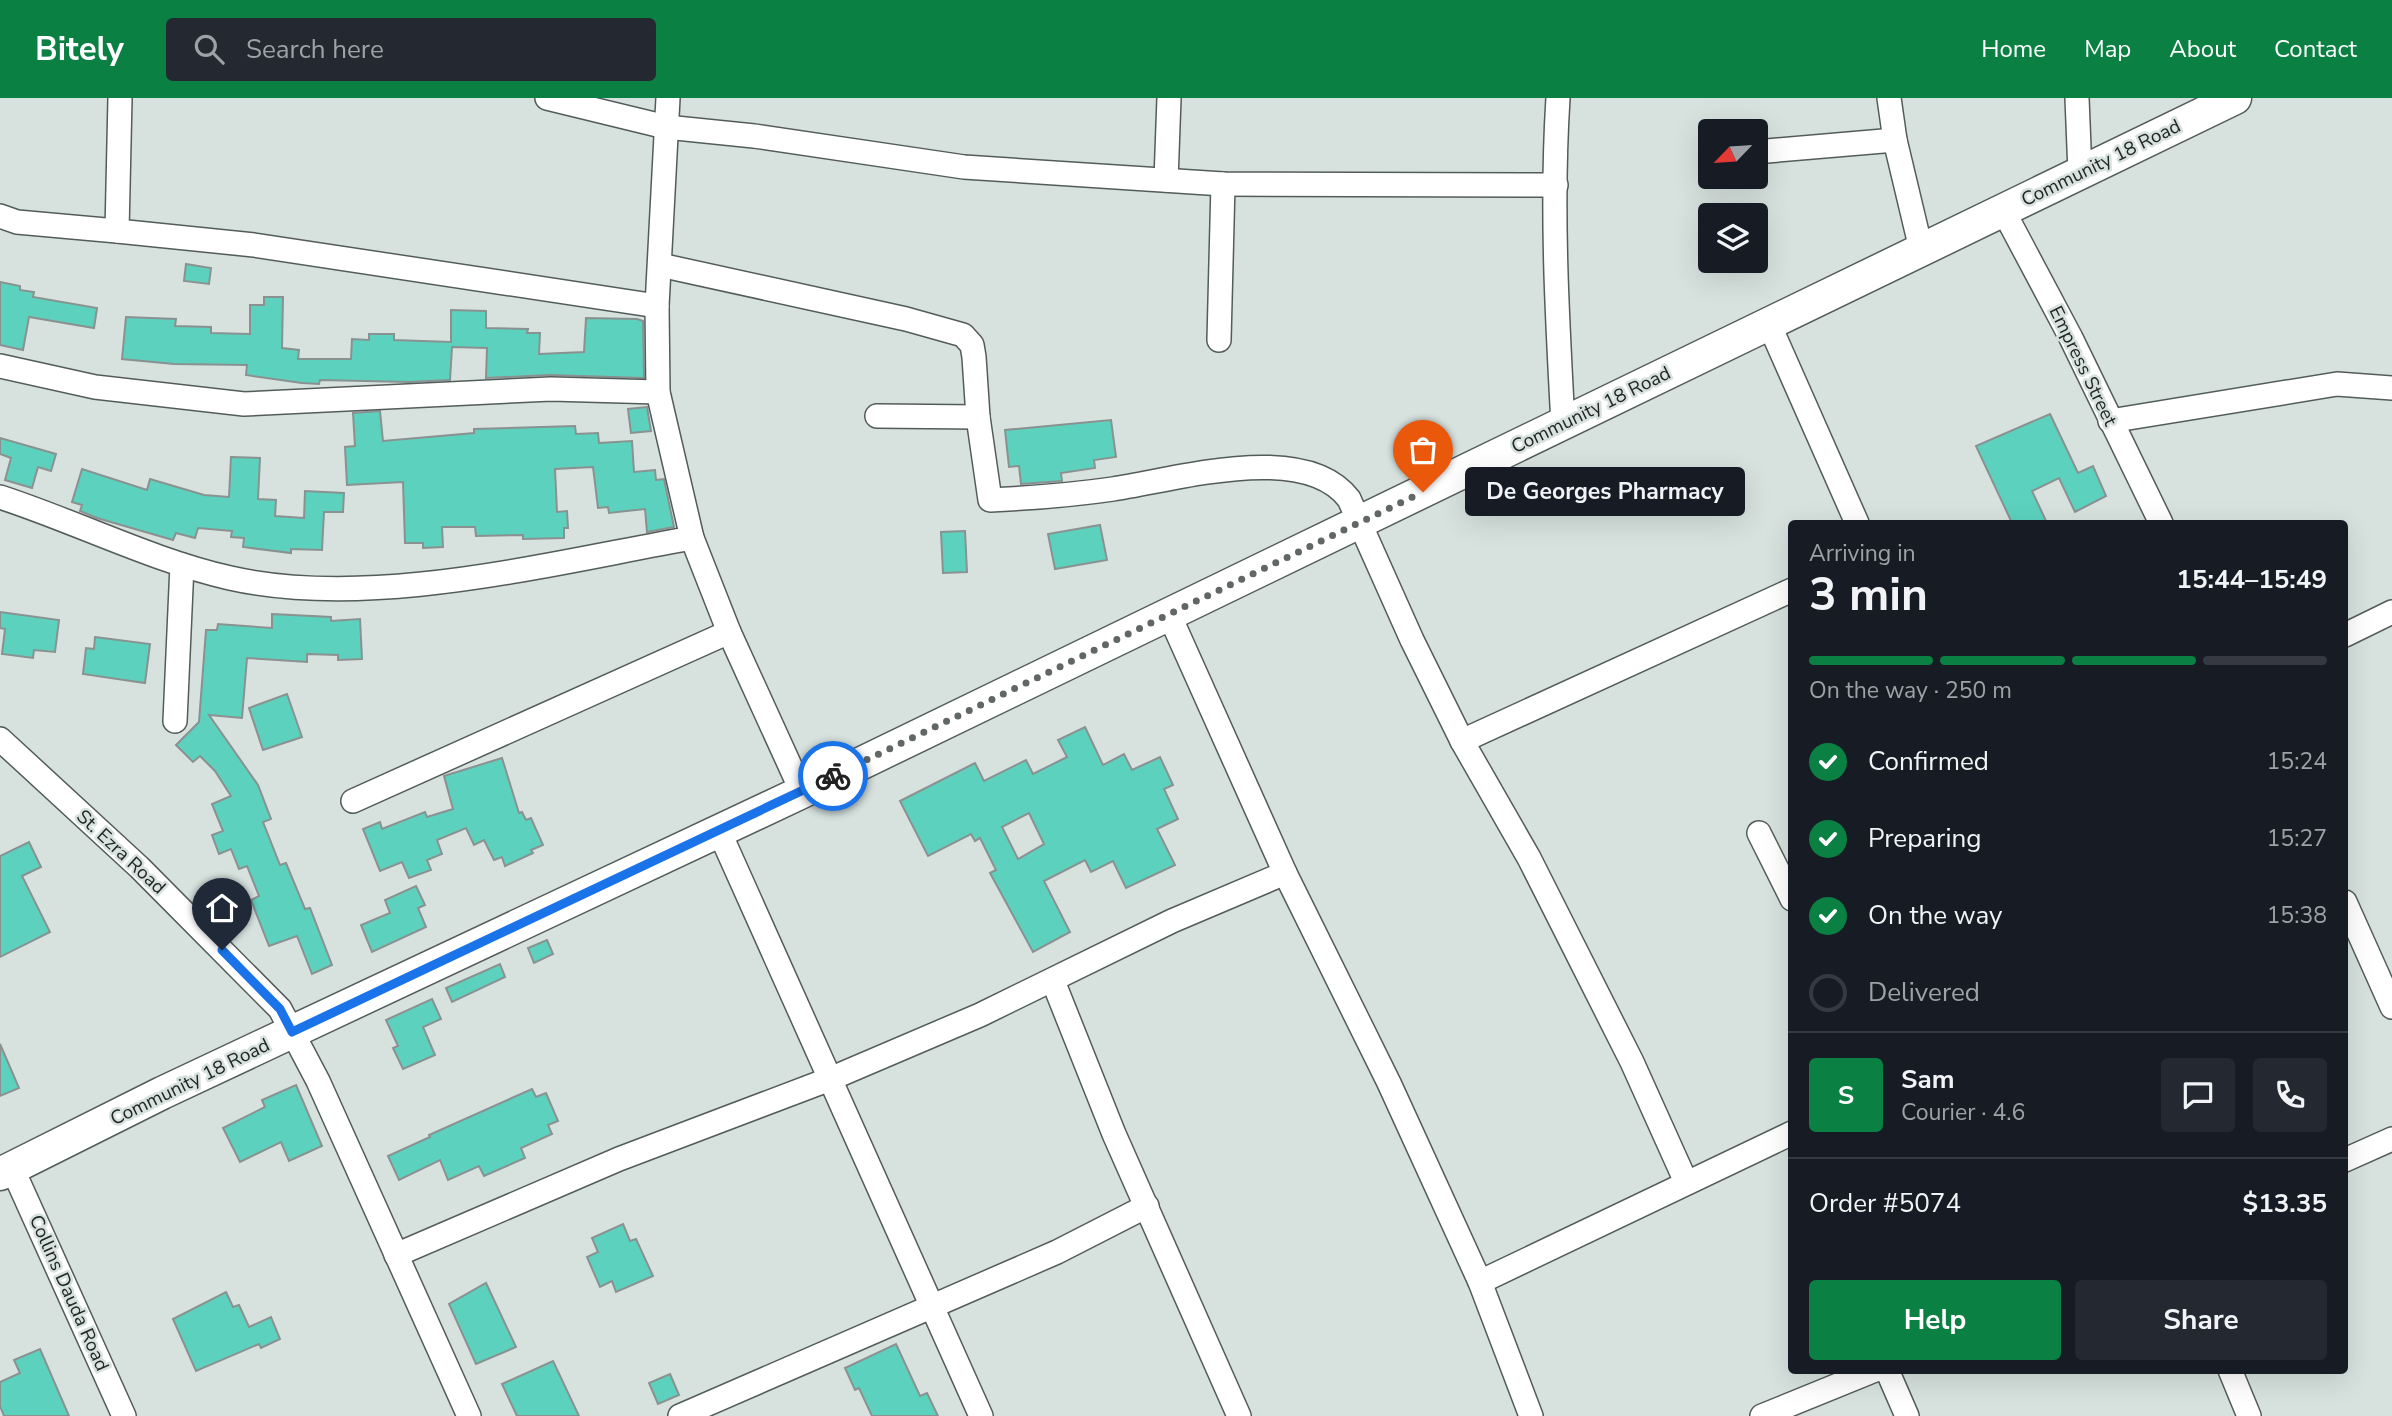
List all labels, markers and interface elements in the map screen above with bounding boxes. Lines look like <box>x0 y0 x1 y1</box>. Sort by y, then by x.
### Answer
search box <box>166 18 656 81</box>
text: Bitely <box>35 27 124 72</box>
icon: search <box>190 30 228 68</box>
text: Search here <box>246 32 384 67</box>
text: Home <box>1981 33 2046 65</box>
text: Map <box>2084 33 2131 65</box>
text: About <box>2169 33 2236 65</box>
text: Contact <box>2274 33 2357 65</box>
street label: Community 18 Road <box>2017 113 2185 213</box>
north arrow <box>1698 119 1768 189</box>
map controls <box>1698 119 1768 273</box>
button: layers <box>1698 203 1768 273</box>
street label: Empress Street <box>2043 302 2123 431</box>
street label: Community 18 Road <box>1507 360 1675 460</box>
pin <box>1393 420 1453 492</box>
icon: bag <box>1404 431 1442 469</box>
callout: De Georges Pharmacy <box>1465 468 1745 516</box>
text: De Georges Pharmacy <box>1486 476 1724 507</box>
text: Arriving in <box>1809 538 1916 569</box>
text: 15:44–15:49 <box>2176 562 2327 597</box>
text: 3 min <box>1809 563 1928 626</box>
text: On the way · 250 m <box>1809 675 2012 706</box>
courier <box>798 741 868 811</box>
icon: check <box>1809 743 1847 781</box>
text: Confirmed <box>1868 744 1989 779</box>
text: 15:24 <box>2267 746 2327 777</box>
icon: bike <box>814 757 852 795</box>
street label: St. Ezra Road <box>71 804 171 900</box>
icon: check <box>1809 820 1847 858</box>
text: Preparing <box>1868 821 1981 856</box>
text: 15:27 <box>2267 823 2327 854</box>
pin <box>192 878 252 950</box>
icon: home <box>203 889 241 927</box>
icon: check <box>1809 897 1847 935</box>
text: On the way <box>1868 898 2002 933</box>
text: 15:38 <box>2267 900 2327 931</box>
text: Delivered <box>1868 975 1980 1010</box>
street label: Community 18 Road <box>106 1032 274 1132</box>
button: chat <box>2161 1058 2235 1132</box>
button: phone <box>2253 1058 2327 1132</box>
text: Sam <box>1901 1062 1954 1097</box>
text: S <box>1838 1078 1854 1113</box>
text: Courier · 4.6 <box>1901 1097 2025 1128</box>
text: Order #5074 <box>1809 1186 1961 1221</box>
text: $13.35 <box>2243 1186 2327 1221</box>
street label: Collins Dauda Road <box>23 1211 115 1375</box>
button: Help <box>1809 1280 2061 1360</box>
button: Share <box>2075 1280 2327 1360</box>

